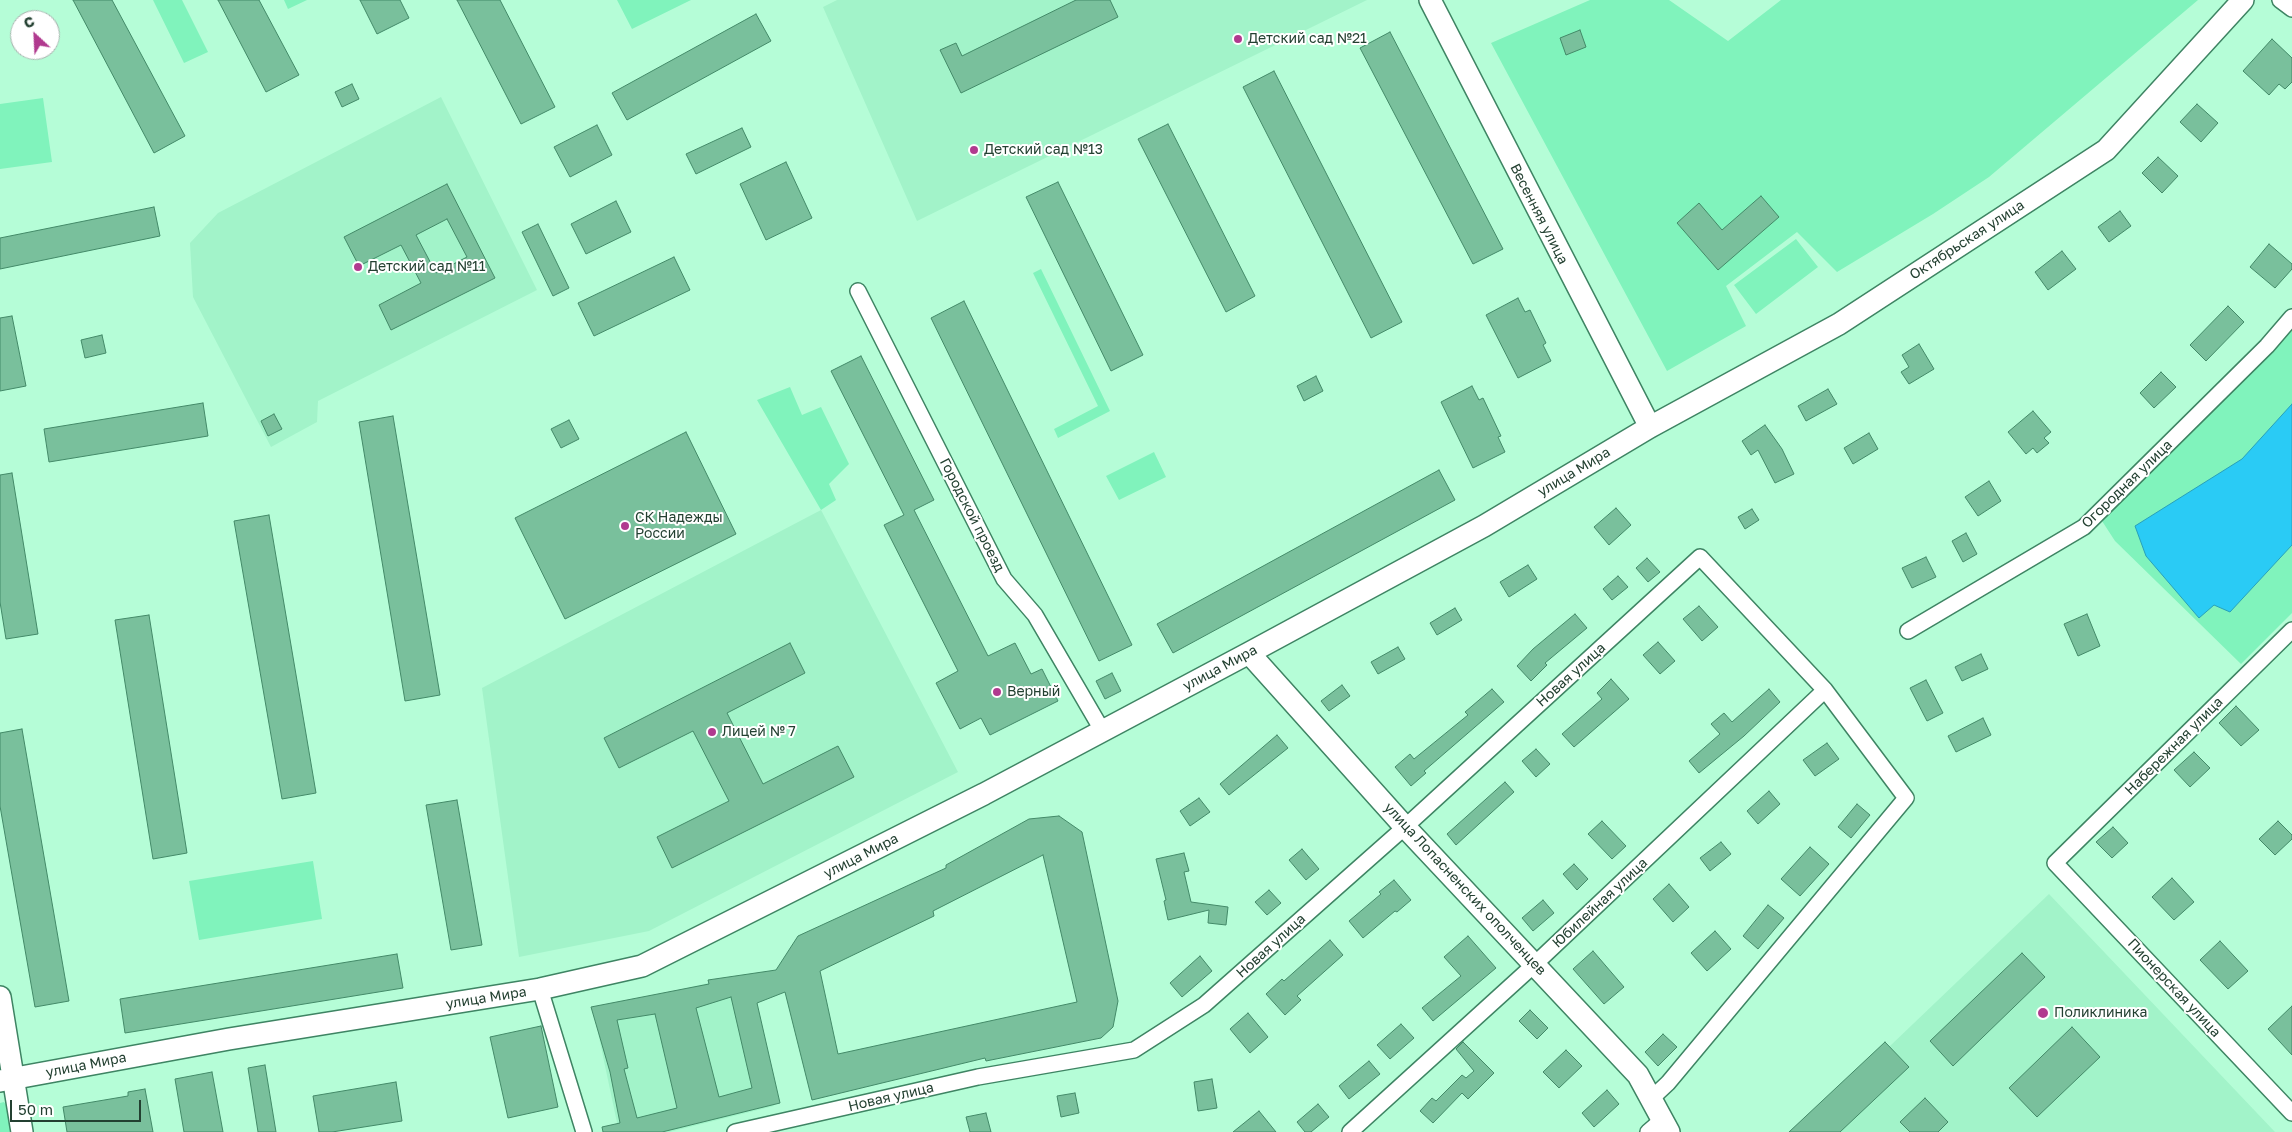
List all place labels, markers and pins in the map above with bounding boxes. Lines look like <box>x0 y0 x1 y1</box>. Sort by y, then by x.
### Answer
place label: Детский сад №21 <box>1248 31 1367 47</box>
marker: Детский сад №21 <box>1232 33 1244 45</box>
place label: Детский сад №13 <box>984 142 1103 158</box>
marker: Детский сад №13 <box>968 144 980 156</box>
place label: Детский сад №11 <box>368 259 485 275</box>
marker: Детский сад №11 <box>352 261 364 273</box>
place label: СК Надежды России <box>635 510 723 542</box>
marker: СК Надежды России <box>619 520 631 532</box>
place label: Верный <box>1007 684 1060 700</box>
marker: Верный <box>991 686 1003 698</box>
place label: Лицей № 7 <box>722 724 796 740</box>
marker: Лицей № 7 <box>706 726 718 738</box>
place label: Поликлиника <box>2054 1005 2147 1021</box>
marker: Поликлиника <box>2036 1006 2050 1020</box>

